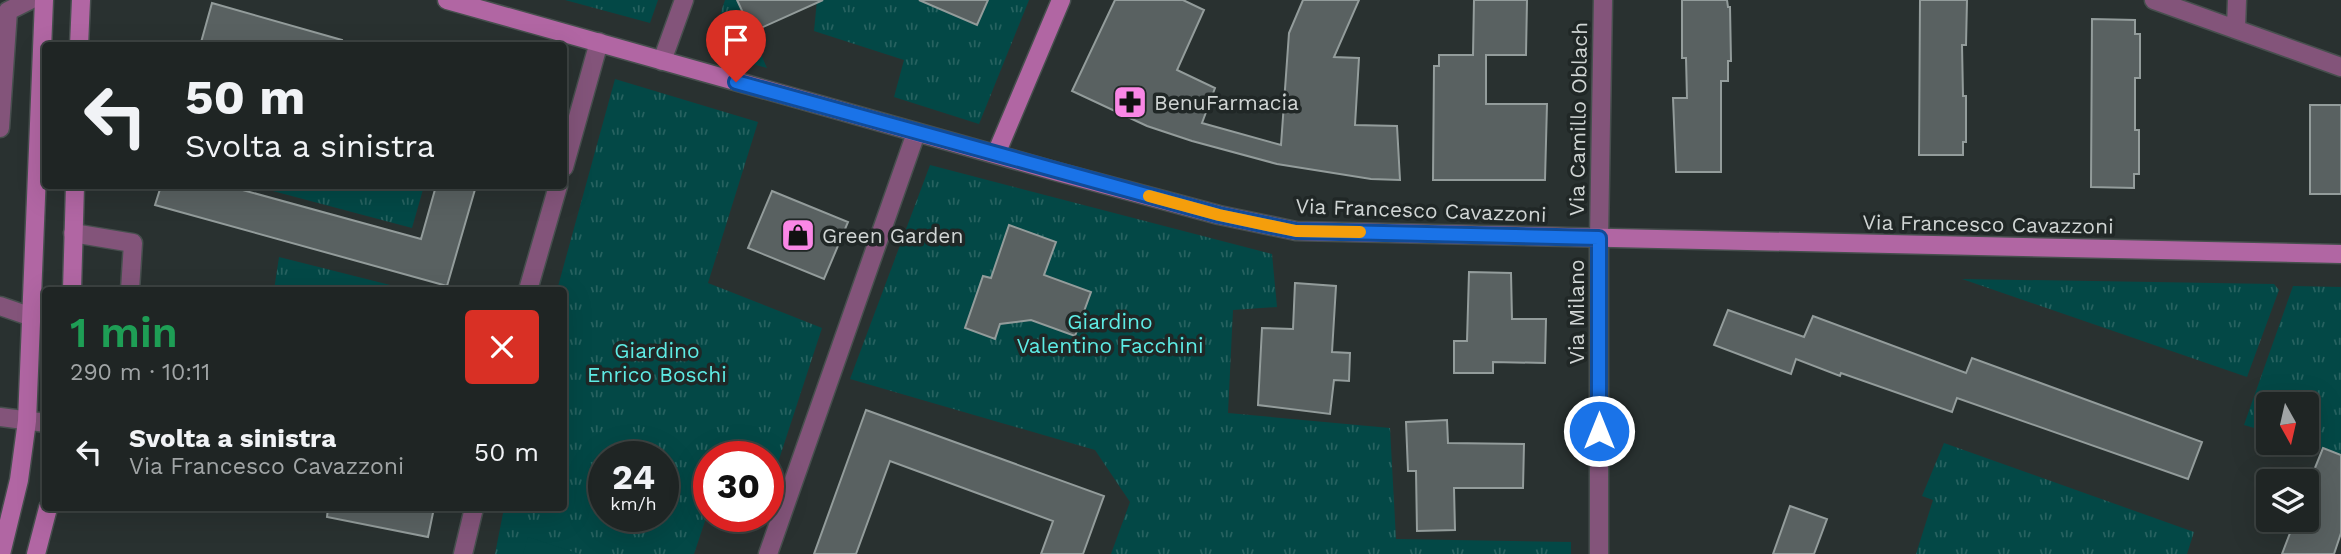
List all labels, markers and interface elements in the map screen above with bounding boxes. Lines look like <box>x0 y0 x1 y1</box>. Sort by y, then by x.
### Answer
pin <box>706 10 766 82</box>
icon: arrive <box>717 21 755 59</box>
street label: Via Camillo Oblach <box>1564 22 1592 216</box>
text: 50 m <box>185 68 305 126</box>
icon: left <box>70 70 161 161</box>
pharmacy icon: BenuFarmacia <box>1111 83 1149 121</box>
place label: BenuFarmacia <box>1154 90 1299 115</box>
text: Svolta a sinistra <box>185 127 435 165</box>
street label: Via Francesco Cavazzoni <box>1295 193 1547 227</box>
street label: Via Francesco Cavazzoni <box>1862 209 2114 239</box>
shop icon: Green Garden <box>779 216 817 254</box>
place label: Green Garden <box>822 223 963 248</box>
street label: Via Milano <box>1564 259 1589 365</box>
text: 1 min <box>70 308 178 357</box>
park label: Giardino Valentino Facchini <box>1016 309 1204 358</box>
button: close <box>465 310 539 384</box>
park label: Giardino Enrico Boschi <box>587 338 727 387</box>
text: 290 m · 10:11 <box>70 359 210 386</box>
north arrow <box>2256 392 2319 455</box>
map controls <box>2256 392 2319 532</box>
position arrow <box>1562 394 1636 468</box>
text: Svolta a sinistra <box>129 423 336 453</box>
icon: left <box>70 433 108 471</box>
text: 50 m <box>474 437 539 467</box>
speed limit sign: 30 <box>693 441 784 532</box>
text: Via Francesco Cavazzoni <box>129 453 404 480</box>
text: 24 <box>612 456 655 498</box>
button: layers <box>2256 469 2319 532</box>
text: km/h <box>610 493 657 514</box>

